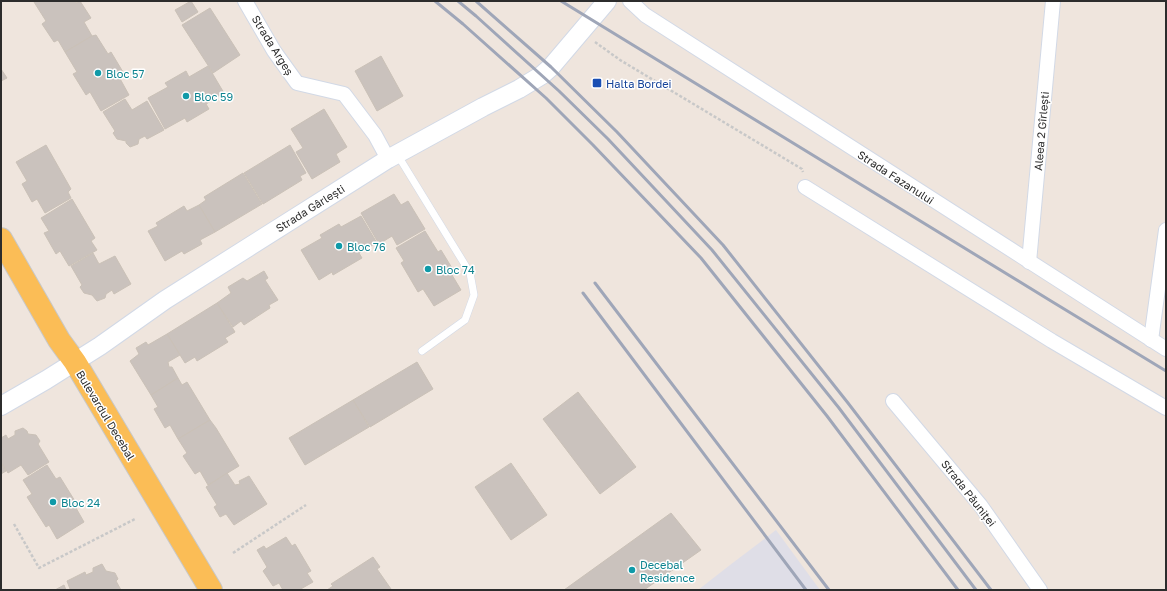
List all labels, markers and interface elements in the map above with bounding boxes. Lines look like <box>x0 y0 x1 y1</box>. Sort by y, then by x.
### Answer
street label: Strada Argeș <box>249 13 297 78</box>
place label: Bloc 57 <box>106 67 145 80</box>
marker: Bloc 57 <box>93 68 103 78</box>
marker: Halta Bordei <box>591 77 603 89</box>
place label: Halta Bordei <box>606 77 672 90</box>
place label: Bloc 59 <box>194 90 233 103</box>
marker: Bloc 59 <box>181 91 191 101</box>
street label: Aleea 2 Gîrlești <box>1031 91 1052 171</box>
street label: Strada Fazanului <box>855 148 937 207</box>
street label: Strada Gârlești <box>273 182 347 235</box>
place label: Bloc 76 <box>347 240 386 253</box>
marker: Bloc 76 <box>334 241 344 251</box>
place label: Bloc 74 <box>436 263 475 276</box>
marker: Bloc 74 <box>423 264 433 274</box>
street label: Bulevardul Decebal <box>74 368 138 463</box>
street label: Strada Păuniței <box>938 457 999 529</box>
place label: Bloc 24 <box>61 496 101 509</box>
marker: Bloc 24 <box>48 497 58 507</box>
place label: Decebal Residence <box>640 558 695 584</box>
marker: Decebal Residence <box>627 565 637 575</box>

